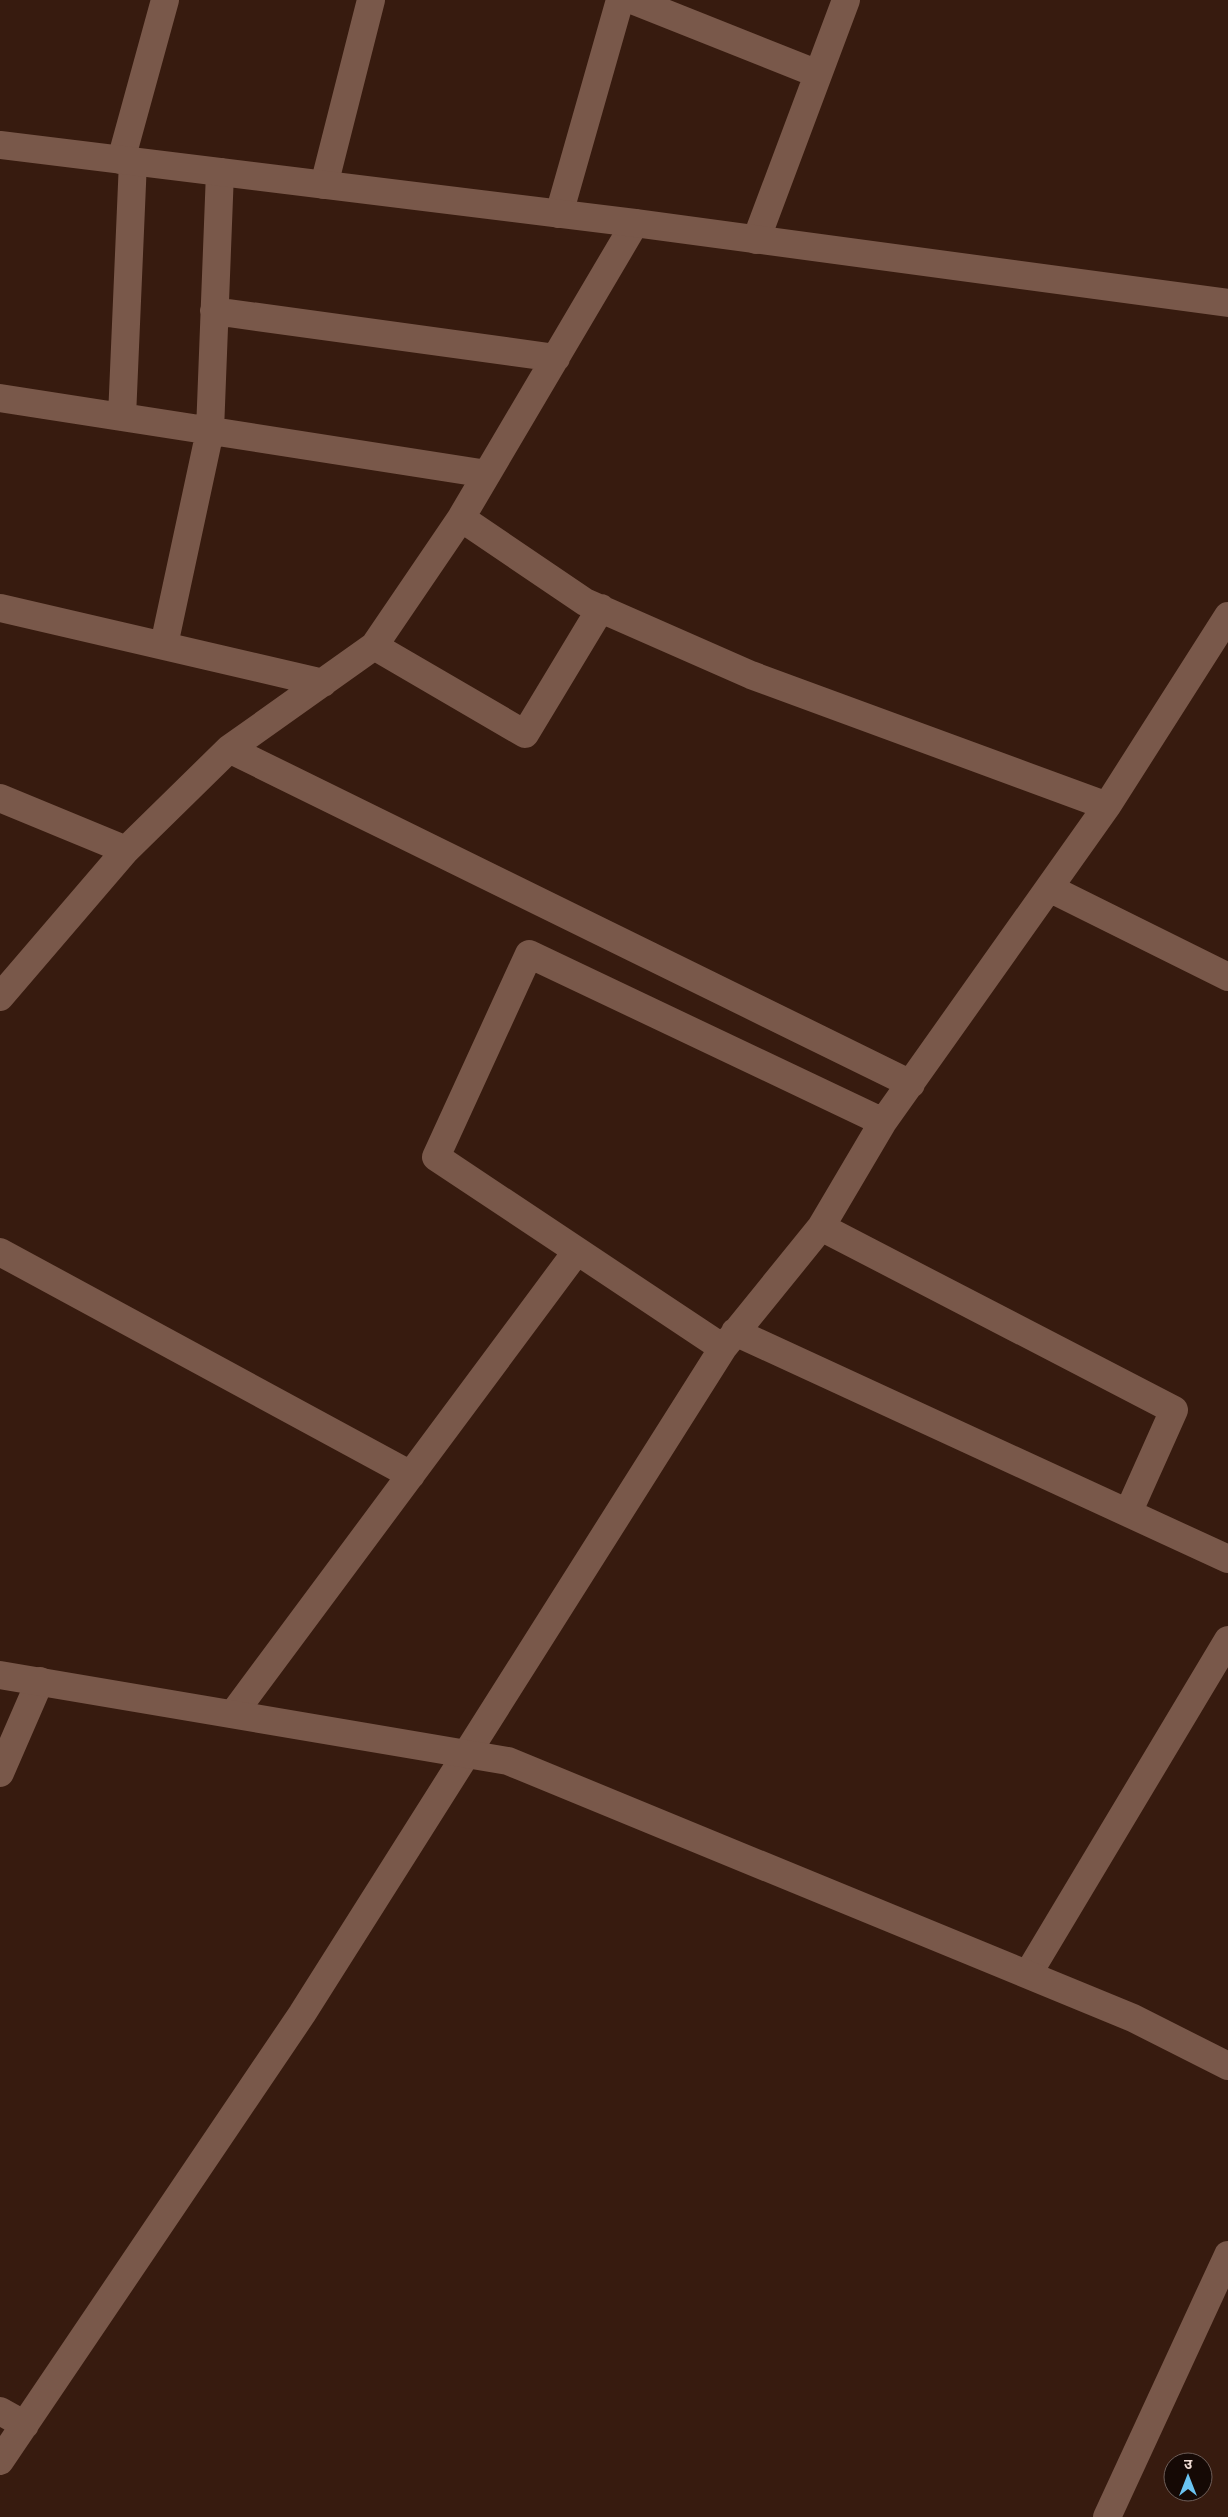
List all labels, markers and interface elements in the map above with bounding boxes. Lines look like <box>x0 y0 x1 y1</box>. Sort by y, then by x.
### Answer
north arrow <box>1163 2452 1213 2502</box>
text: उ <box>1184 2455 1193 2472</box>

